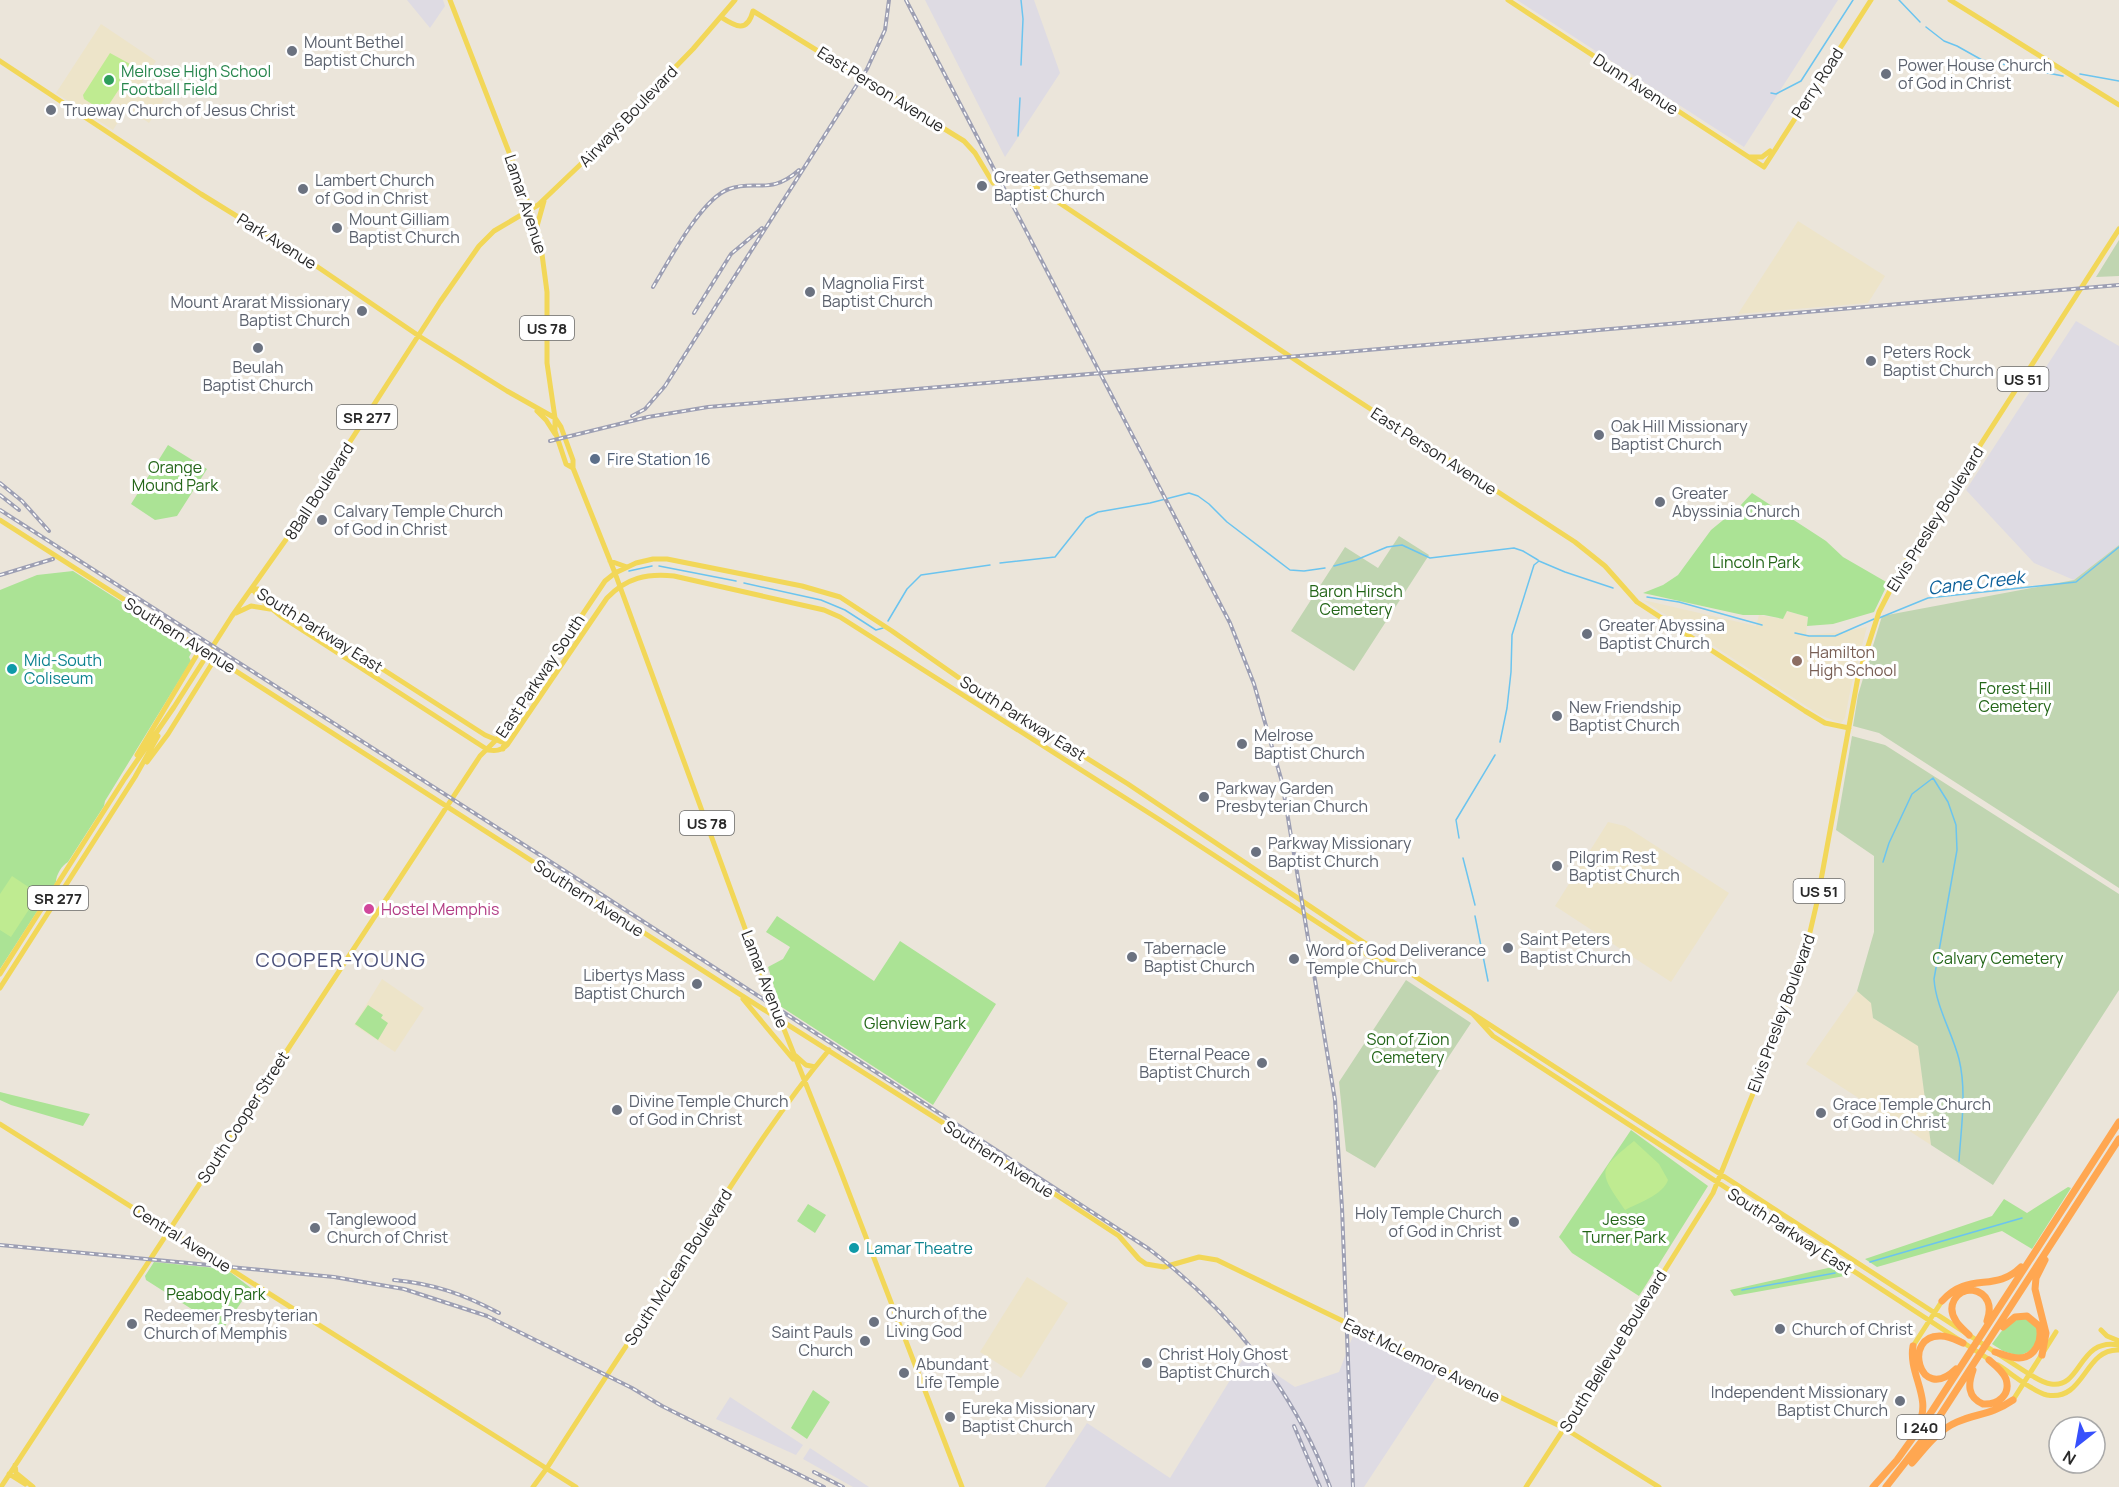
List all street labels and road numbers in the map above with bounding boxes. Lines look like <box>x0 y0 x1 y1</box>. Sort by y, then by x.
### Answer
street label: East Person Avenue <box>813 41 949 137</box>
street label: Perry Road <box>1786 43 1848 123</box>
street label: Dunn Avenue <box>1589 48 1683 120</box>
street label: Airways Boulevard <box>574 61 682 171</box>
street label: Lamar Avenue <box>500 151 552 257</box>
street label: Park Avenue <box>233 208 321 274</box>
road number: US 78 <box>520 316 574 340</box>
road number: US 51 <box>1998 367 2048 391</box>
street label: East Person Avenue <box>1367 402 1501 500</box>
road number: SR 277 <box>337 405 397 429</box>
street label: 8Ball Boulevard <box>279 438 359 544</box>
street label: Elvis Presley Boulevard <box>1881 442 1989 596</box>
street label: South Parkway East <box>253 582 387 678</box>
street label: Southern Avenue <box>120 592 240 678</box>
street label: East Parkway South <box>490 610 590 742</box>
street label: South Parkway East <box>956 670 1090 766</box>
road number: US 78 <box>680 811 734 835</box>
street label: Southern Avenue <box>530 854 648 942</box>
road number: US 51 <box>1794 879 1844 903</box>
road number: SR 277 <box>28 886 88 910</box>
street label: Lamar Avenue <box>736 927 794 1031</box>
street label: Elvis Presley Boulevard <box>1742 931 1820 1095</box>
street label: South Cooper Street <box>192 1047 294 1187</box>
street label: Southern Avenue <box>940 1115 1058 1203</box>
street label: South Parkway East <box>1723 1182 1857 1280</box>
street label: South McLean Boulevard <box>619 1185 737 1349</box>
street label: Central Avenue <box>128 1199 236 1277</box>
street label: South Bellevue Boulevard <box>1554 1266 1672 1436</box>
street label: East McLemore Avenue <box>1340 1313 1504 1407</box>
road number: I 240 <box>1897 1415 1945 1439</box>

